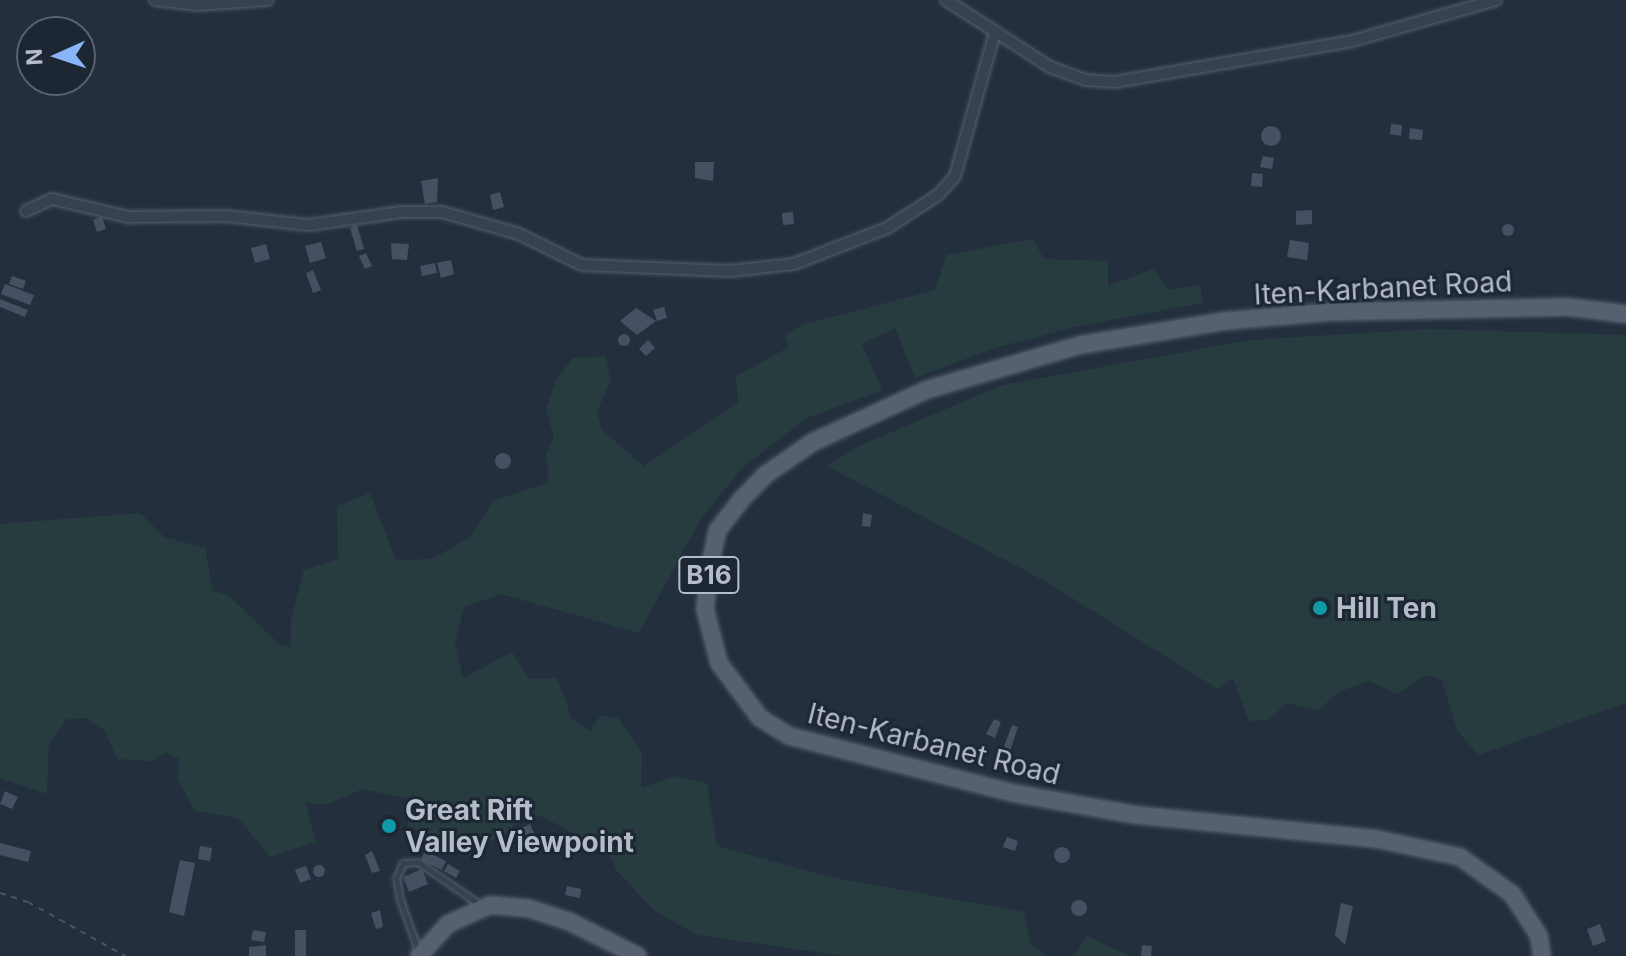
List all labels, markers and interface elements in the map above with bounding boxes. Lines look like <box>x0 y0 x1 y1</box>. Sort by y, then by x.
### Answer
north arrow <box>16 16 96 96</box>
text: N <box>21 48 47 66</box>
street label: Iten-Karbanet Road <box>1253 264 1513 312</box>
road number: B16 <box>677 553 741 597</box>
place label: Hill Ten <box>1336 591 1437 625</box>
marker: Hill Ten <box>1311 599 1329 617</box>
street label: Iten-Karbanet Road <box>804 696 1064 792</box>
place label: Great Rift Valley Viewpoint <box>405 793 634 859</box>
marker: Great Rift Valley Viewpoint <box>380 817 398 835</box>

